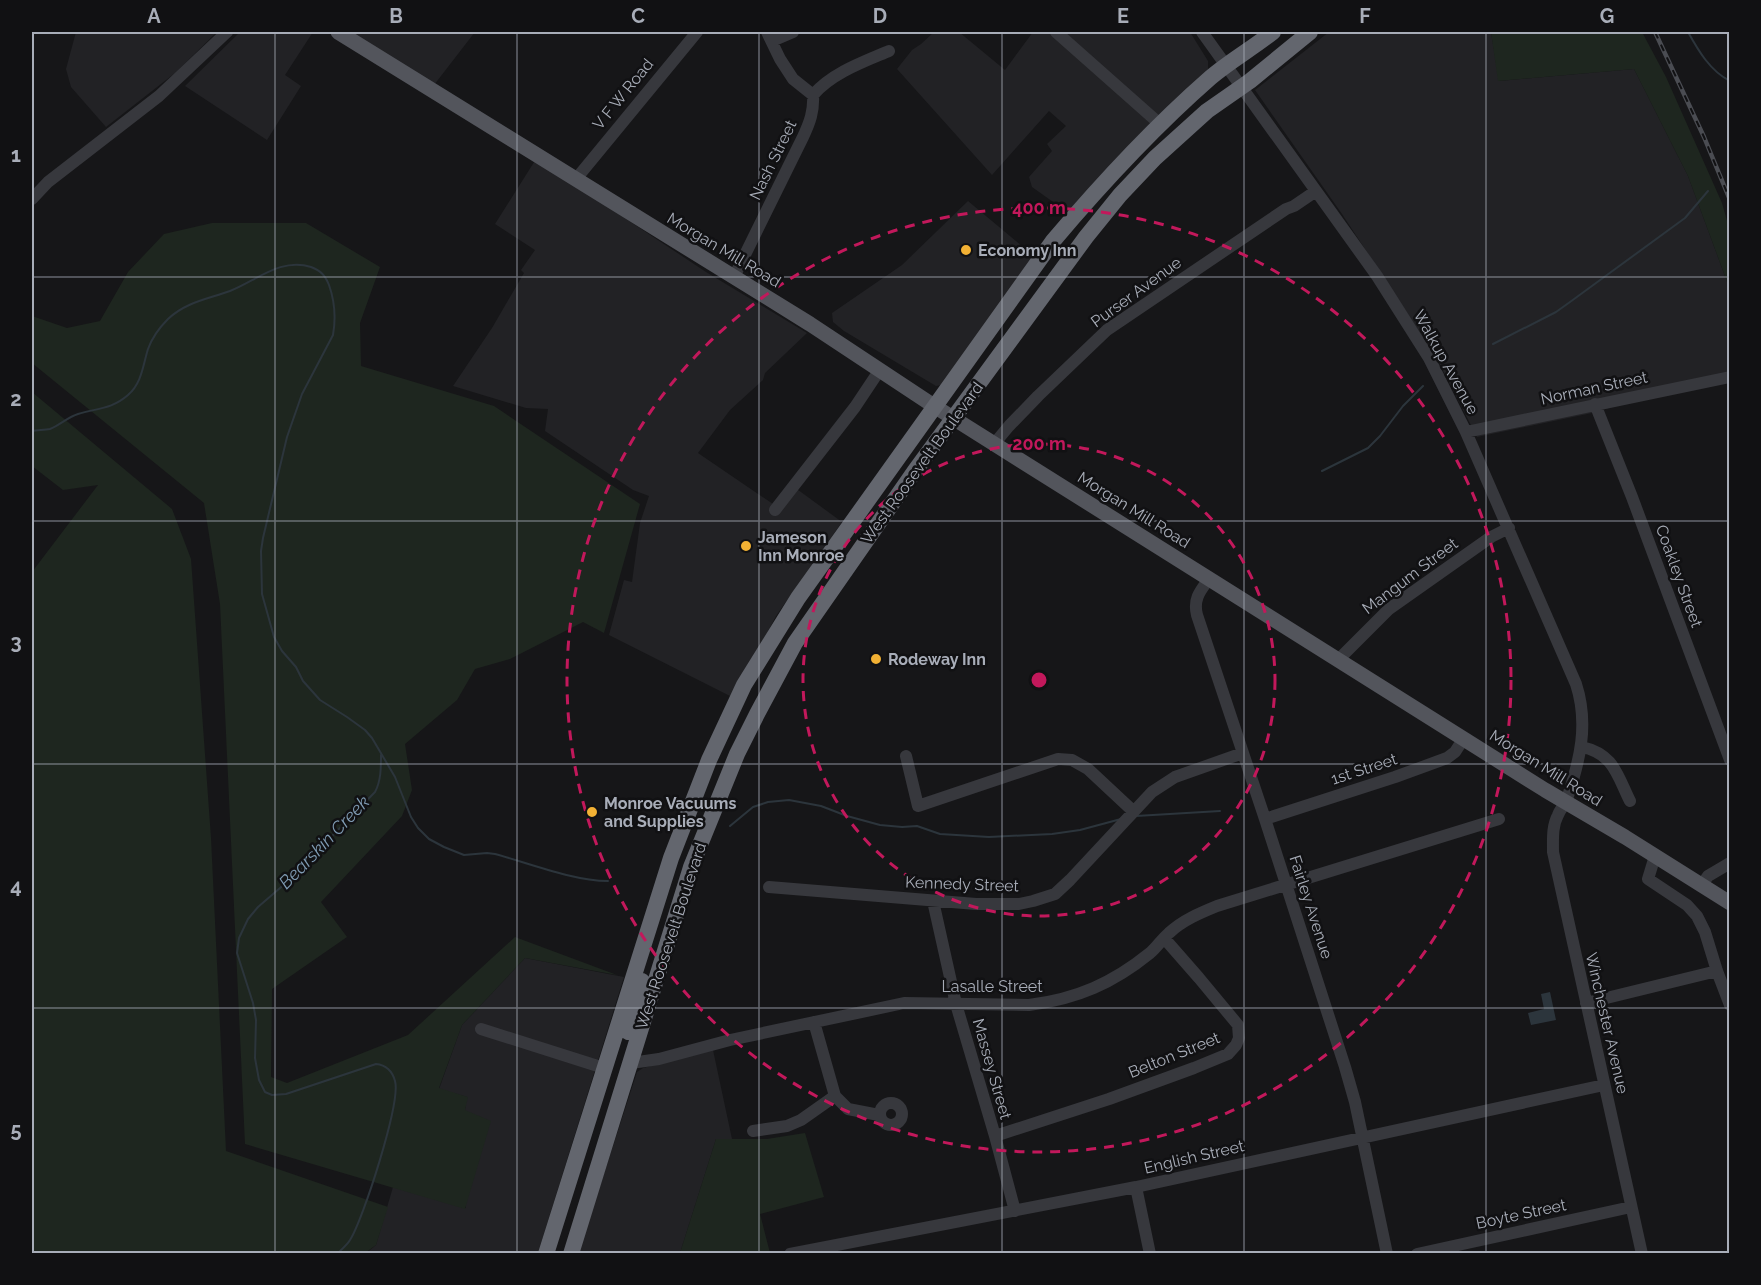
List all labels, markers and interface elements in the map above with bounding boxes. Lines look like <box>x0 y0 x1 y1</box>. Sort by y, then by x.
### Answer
text: A <box>147 4 161 28</box>
text: B <box>389 4 403 28</box>
text: C <box>631 4 645 28</box>
text: D <box>873 4 887 28</box>
text: E <box>1117 4 1129 28</box>
text: F <box>1359 4 1371 28</box>
text: G <box>1600 4 1614 28</box>
street label: V F W Road <box>589 55 657 133</box>
street label: Nash Street <box>746 116 801 203</box>
text: 1 <box>11 143 21 167</box>
text: 400 m <box>1012 197 1066 218</box>
street label: Morgan Mill Road <box>664 209 784 291</box>
place label: Economy Inn <box>978 241 1076 260</box>
marker: Economy Inn <box>959 243 973 257</box>
street label: Purser Avenue <box>1087 253 1185 331</box>
street label: Walkup Avenue <box>1409 306 1483 418</box>
street label: Norman Street <box>1539 367 1650 409</box>
street label: West Roosevelt Boulevard <box>857 378 987 548</box>
text: 2 <box>10 387 22 411</box>
text: 200 m <box>1012 433 1066 454</box>
street label: Morgan Mill Road <box>1074 468 1194 552</box>
street label: Coakley Street <box>1652 522 1707 631</box>
place label: Jameson Inn Monroe <box>758 528 845 565</box>
street label: Mangum Street <box>1359 534 1462 618</box>
marker: Jameson Inn Monroe <box>739 539 753 553</box>
text: 3 <box>10 630 22 654</box>
place label: Rodeway Inn <box>888 650 986 669</box>
marker: Rodeway Inn <box>869 652 883 666</box>
centre of rings <box>1029 670 1049 690</box>
street label: Morgan Mill Road <box>1486 726 1606 810</box>
street label: 1st Street <box>1329 749 1400 789</box>
water label: Bearskin Creek <box>274 791 374 893</box>
place label: Monroe Vacuums and Supplies <box>604 794 737 831</box>
marker: Monroe Vacuums and Supplies <box>585 805 599 819</box>
street label: West Roosevelt Boulevard <box>632 840 710 1032</box>
street label: Fairley Avenue <box>1285 853 1337 961</box>
street label: Kennedy Street <box>905 873 1020 896</box>
text: 4 <box>10 874 22 898</box>
street label: Winchester Avenue <box>1582 951 1632 1095</box>
street label: Lasalle Street <box>941 977 1043 996</box>
street label: Massey Street <box>969 1016 1016 1122</box>
street label: Belton Street <box>1126 1028 1223 1082</box>
text: 5 <box>10 1118 22 1142</box>
street label: English Street <box>1142 1136 1247 1178</box>
street label: Boyte Street <box>1474 1195 1568 1233</box>

